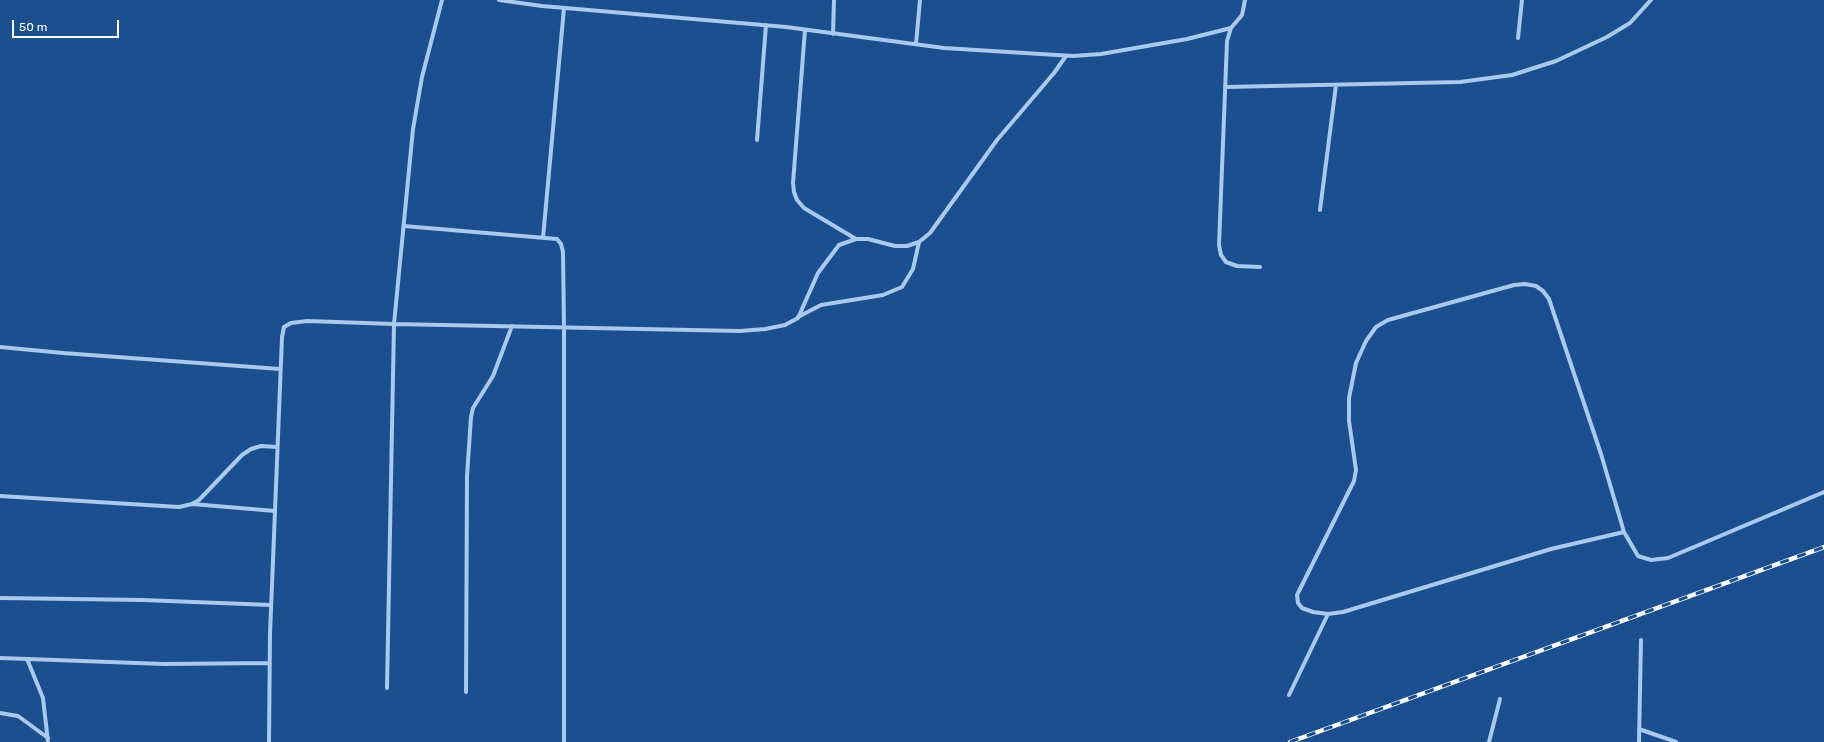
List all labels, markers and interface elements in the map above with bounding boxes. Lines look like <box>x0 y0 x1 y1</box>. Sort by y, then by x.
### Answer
scale bar <box>14 12 121 38</box>
text: 50 m <box>19 20 47 34</box>

